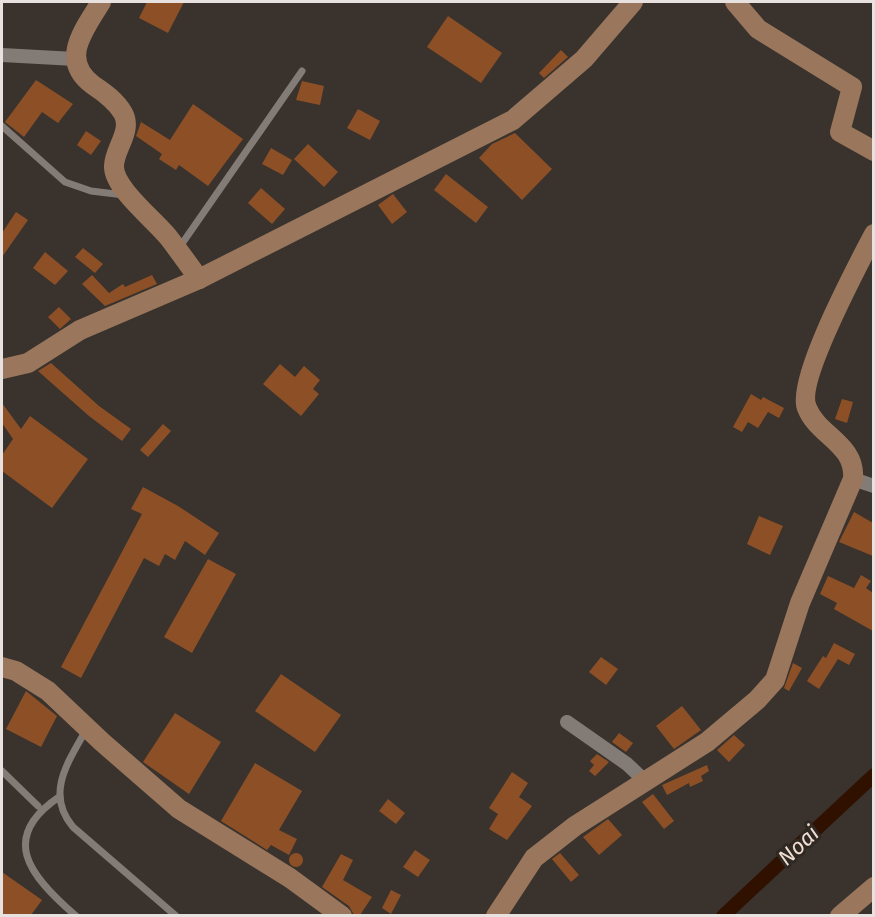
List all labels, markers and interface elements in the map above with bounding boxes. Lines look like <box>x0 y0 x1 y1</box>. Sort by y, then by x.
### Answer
water label: Noai <box>772 820 824 871</box>

